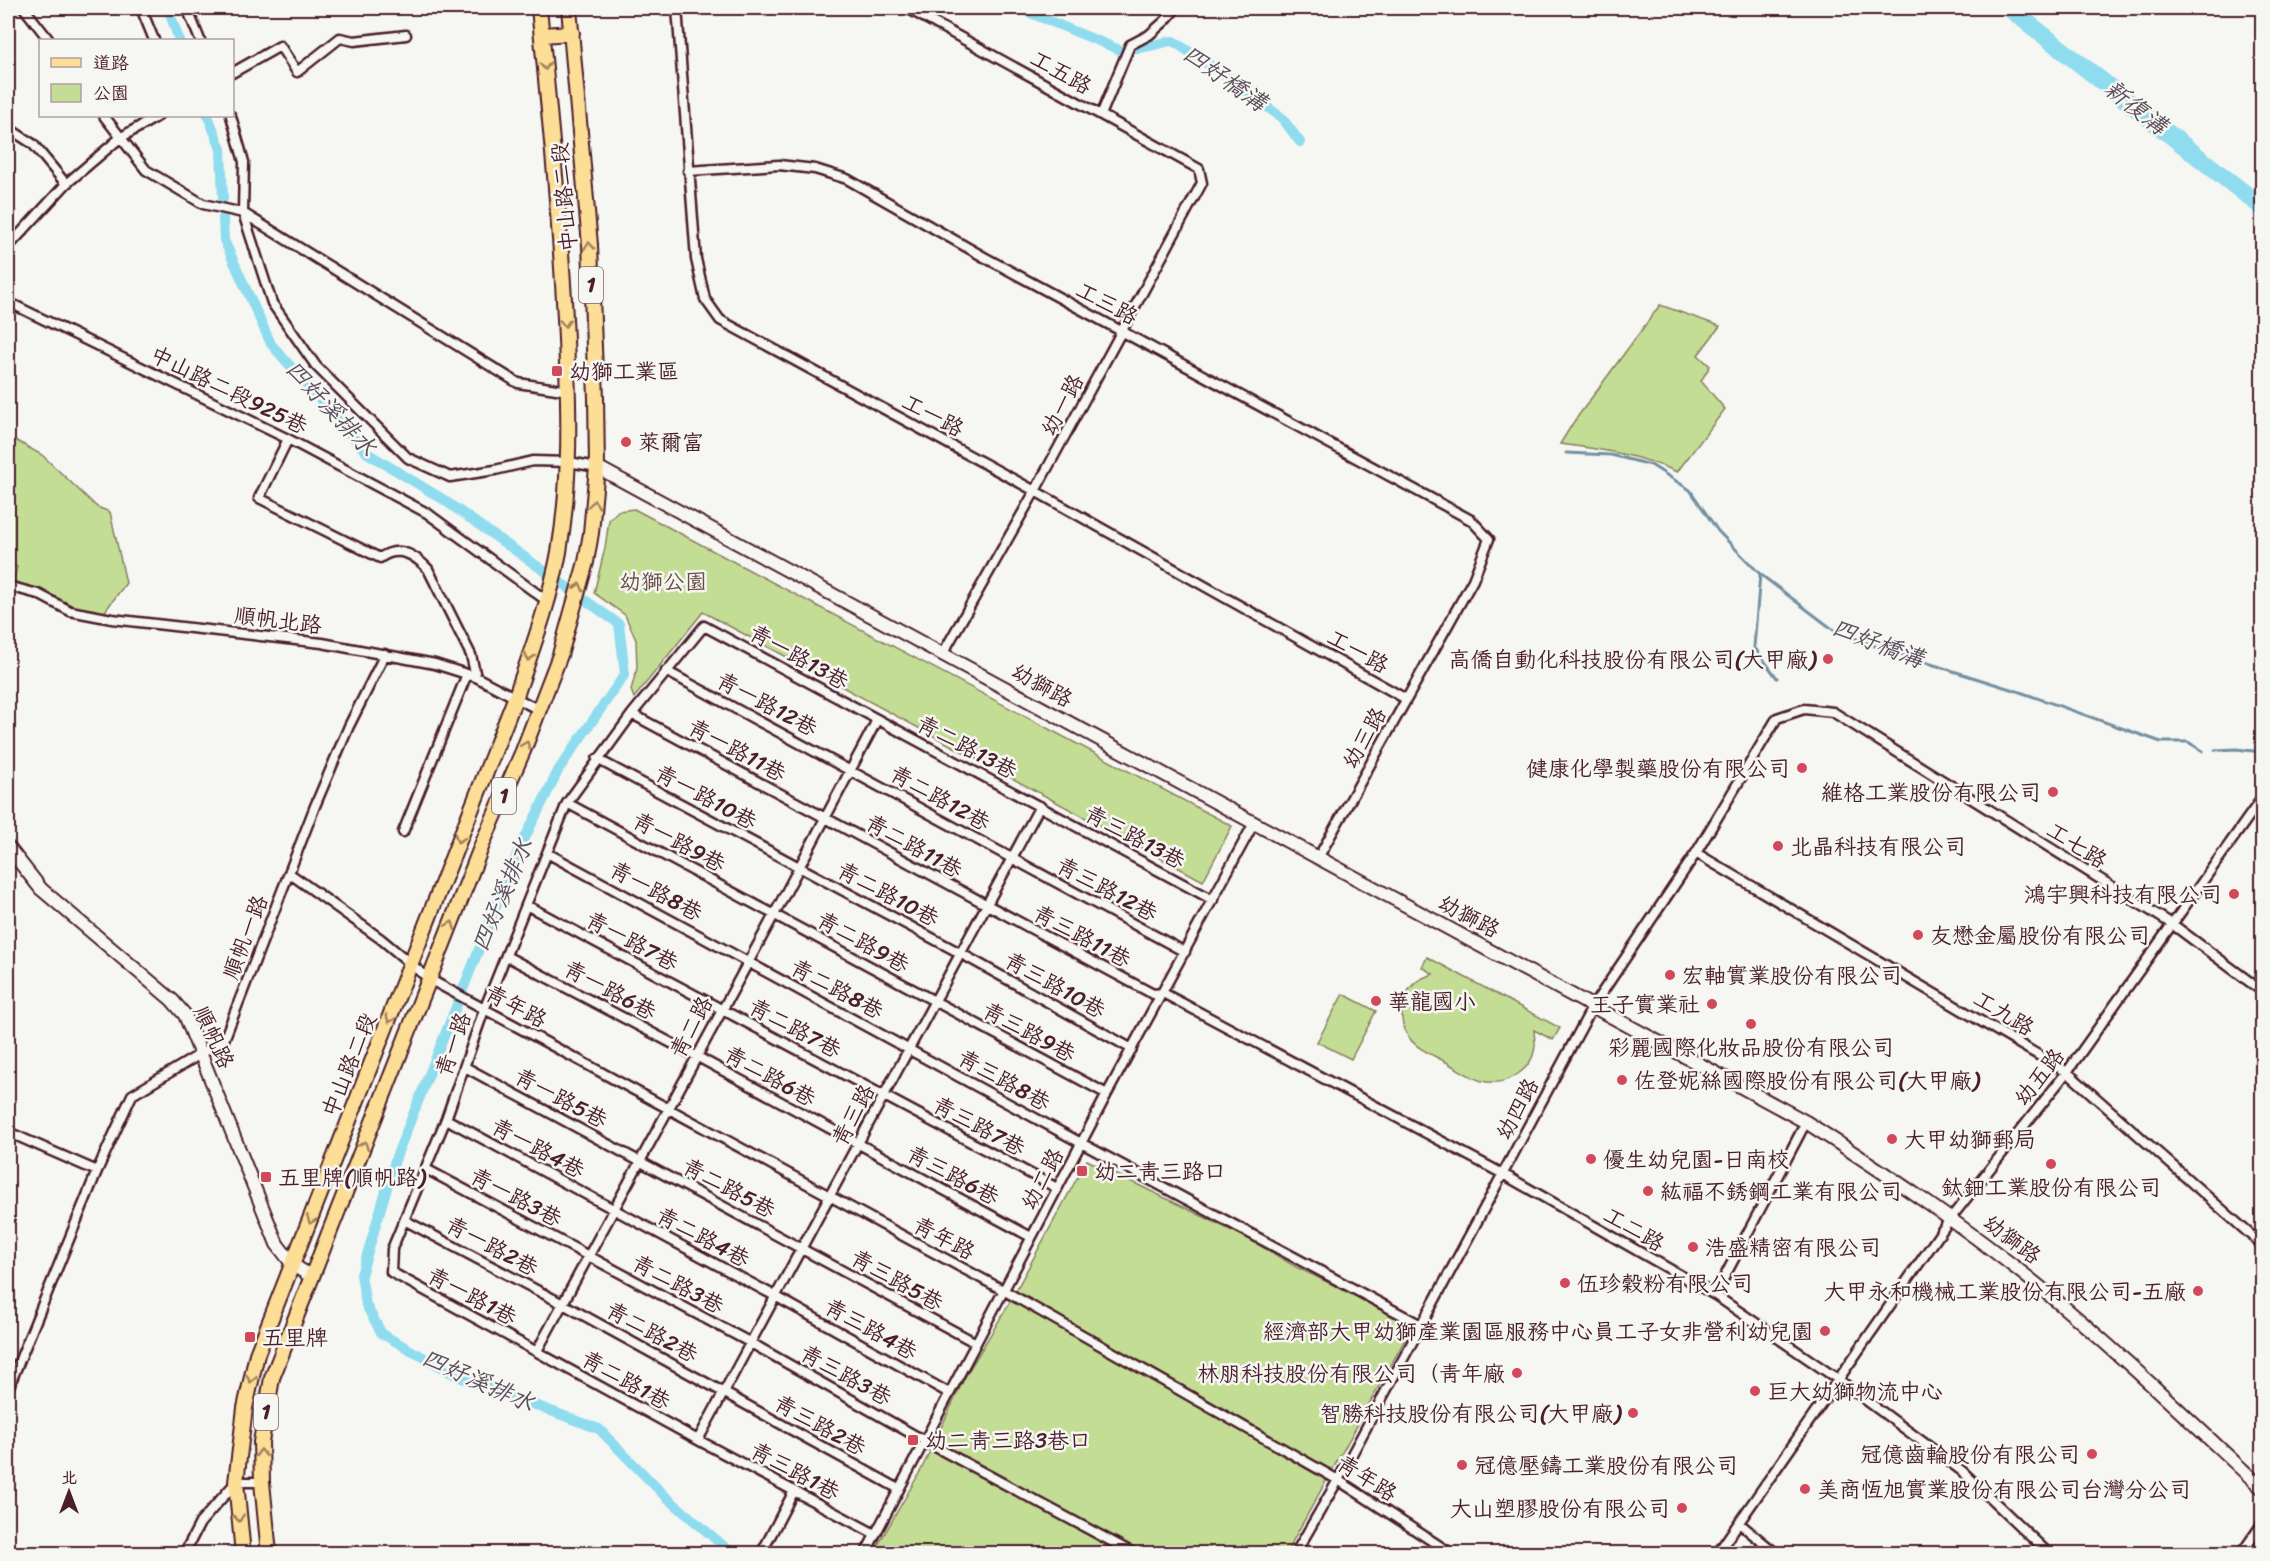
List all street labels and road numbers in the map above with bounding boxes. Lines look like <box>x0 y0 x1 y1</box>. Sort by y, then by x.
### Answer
street label: 工五路 <box>1023 39 1099 105</box>
street label: 中山路二段 <box>540 141 588 253</box>
road number: 1 <box>579 267 603 303</box>
street label: 工三路 <box>1069 270 1145 336</box>
street label: 中山路二段925巷 <box>143 335 315 445</box>
street label: 幼一路 <box>1029 367 1095 443</box>
street label: 工一路 <box>895 382 971 448</box>
street label: 順帆北路 <box>232 595 324 645</box>
street label: 青一路13巷 <box>742 613 856 701</box>
street label: 工一路 <box>1320 618 1396 684</box>
street label: 幼獅路 <box>1004 652 1080 718</box>
street label: 青一路12巷 <box>709 661 825 747</box>
street label: 幼三路 <box>1331 700 1397 776</box>
street label: 青二路13巷 <box>909 704 1025 790</box>
street label: 青一路11巷 <box>681 708 793 792</box>
street label: 青一路10巷 <box>648 754 764 840</box>
street label: 青二路12巷 <box>882 754 998 842</box>
road number: 1 <box>492 778 516 814</box>
street label: 青三路13巷 <box>1077 794 1193 880</box>
street label: 青一路9巷 <box>625 801 733 883</box>
street label: 青二路11巷 <box>858 803 970 889</box>
street label: 工七路 <box>2039 811 2115 879</box>
street label: 青三路12巷 <box>1049 846 1165 932</box>
street label: 青一路8巷 <box>602 850 710 932</box>
street label: 青二路10巷 <box>830 851 946 937</box>
street label: 幼獅路 <box>1431 883 1507 949</box>
street label: 順帆一路 <box>211 889 279 985</box>
street label: 青三路11巷 <box>1026 894 1138 978</box>
street label: 青一路7巷 <box>578 900 686 982</box>
street label: 青二路9巷 <box>809 900 917 984</box>
street label: 青三路10巷 <box>997 941 1113 1029</box>
street label: 青二路8巷 <box>783 948 891 1030</box>
street label: 青一路6巷 <box>556 949 664 1031</box>
street label: 青年路 <box>478 973 554 1039</box>
street label: 工九路 <box>1966 979 2042 1047</box>
street label: 青二路7巷 <box>741 987 849 1069</box>
street label: 青二路 <box>658 989 724 1065</box>
street label: 青三路9巷 <box>975 991 1083 1073</box>
street label: 順帆路 <box>182 999 246 1075</box>
street label: 青一路 <box>424 1006 482 1082</box>
street label: 中山路二段 <box>310 1007 388 1123</box>
street label: 青二路6巷 <box>717 1035 823 1117</box>
street label: 青三路8巷 <box>950 1038 1058 1122</box>
street label: 幼五路 <box>2003 1039 2075 1115</box>
street label: 青一路5巷 <box>507 1057 615 1139</box>
street label: 幼四路 <box>1484 1071 1550 1147</box>
street label: 青三路 <box>820 1077 886 1153</box>
street label: 青三路7巷 <box>925 1085 1033 1167</box>
street label: 青一路4巷 <box>484 1107 592 1189</box>
street label: 青三路6巷 <box>899 1134 1007 1216</box>
street label: 幼二路 <box>1009 1141 1075 1217</box>
street label: 青二路5巷 <box>675 1147 783 1229</box>
street label: 青一路3巷 <box>463 1156 569 1238</box>
street label: 青二路4巷 <box>649 1196 757 1278</box>
street label: 工二路 <box>1596 1196 1672 1262</box>
street label: 幼獅路 <box>1974 1204 2050 1274</box>
street label: 青一路2巷 <box>438 1205 546 1287</box>
street label: 青年路 <box>906 1205 982 1271</box>
street label: 青三路5巷 <box>843 1238 951 1322</box>
street label: 青二路3巷 <box>625 1243 731 1325</box>
street label: 青一路1巷 <box>420 1256 524 1336</box>
street label: 青三路4巷 <box>817 1287 925 1371</box>
street label: 青二路2巷 <box>599 1291 705 1373</box>
street label: 青三路3巷 <box>793 1334 899 1416</box>
street label: 青二路1巷 <box>574 1339 678 1421</box>
street label: 青三路2巷 <box>767 1384 873 1466</box>
road number: 1 <box>254 1394 278 1430</box>
street label: 青三路1巷 <box>743 1431 847 1511</box>
street label: 青年路 <box>1329 1444 1405 1512</box>

